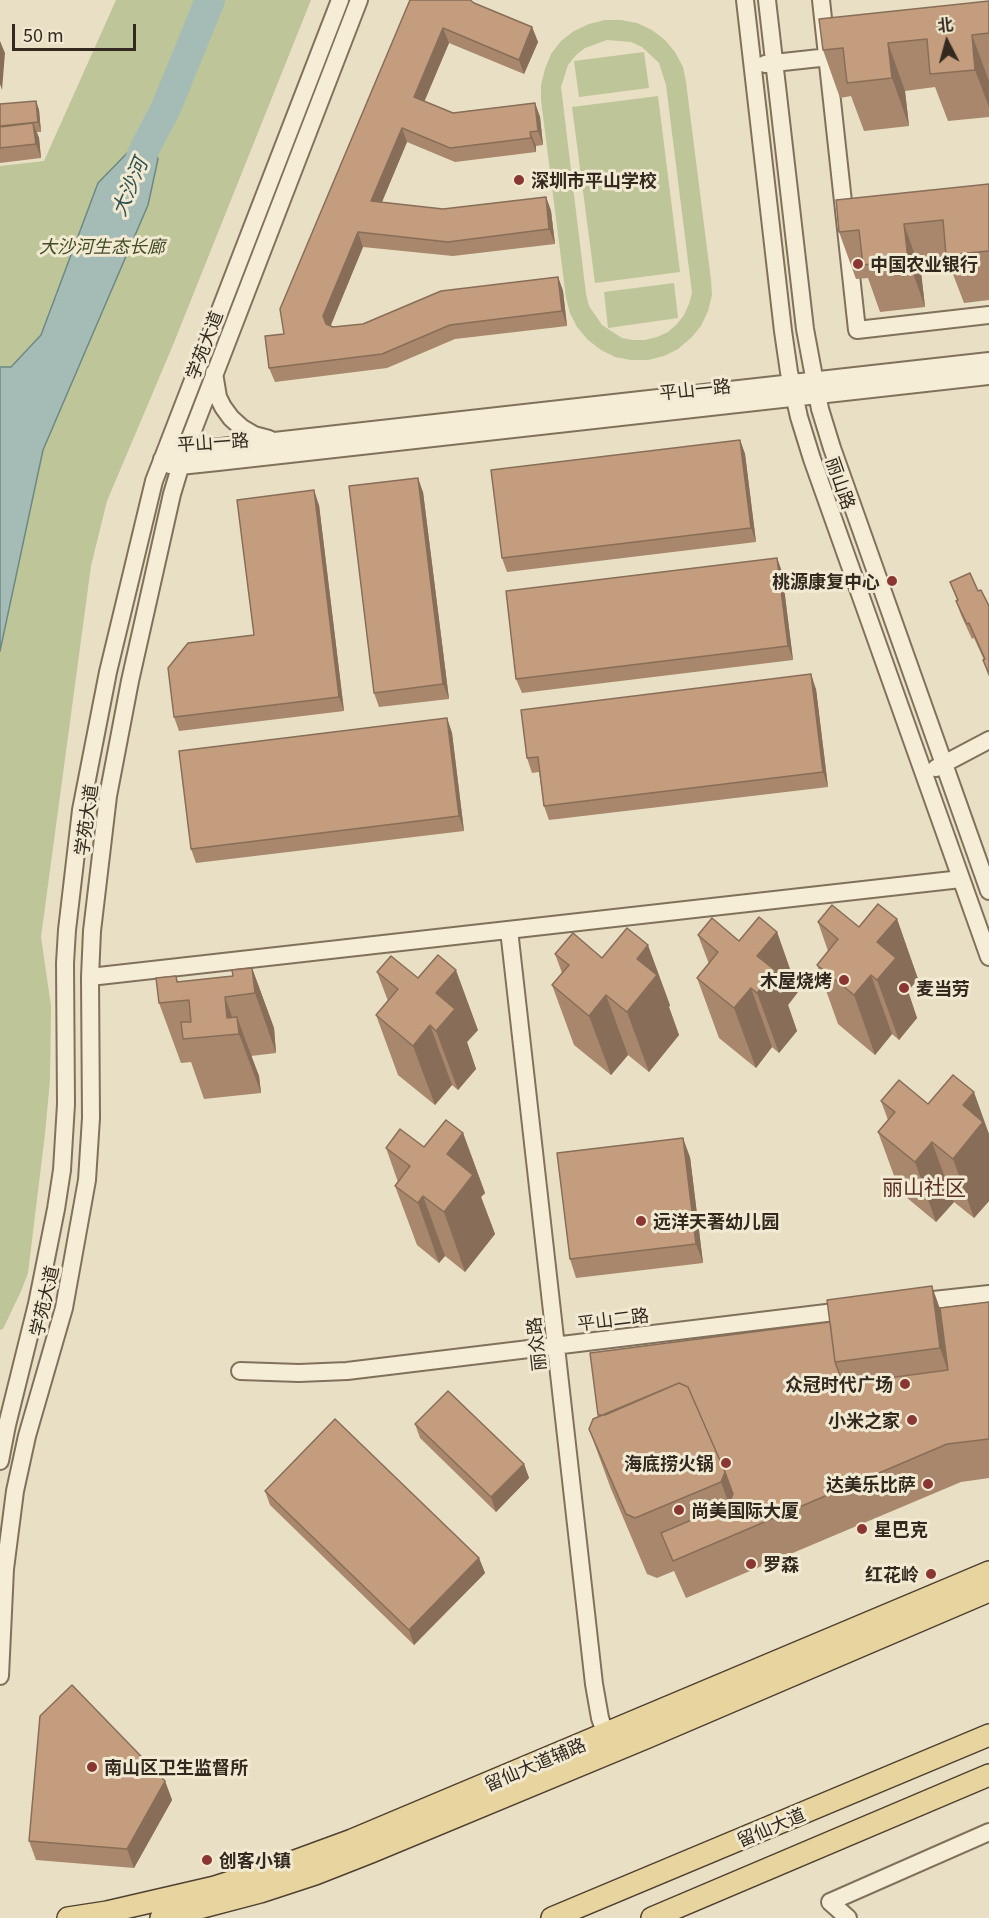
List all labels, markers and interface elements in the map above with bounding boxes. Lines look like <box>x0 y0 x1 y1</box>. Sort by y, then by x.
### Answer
text: 北 <box>936 11 954 37</box>
scale bar <box>15 12 140 50</box>
north arrow <box>917 12 977 72</box>
text: 50 m <box>23 21 64 47</box>
water label: 大沙河 <box>106 155 152 219</box>
place label: 深圳市平山学校 <box>531 169 657 191</box>
marker: 深圳市平山学校 <box>512 173 526 187</box>
park label: 大沙河生态长廊 <box>39 235 165 257</box>
place label: 中国农业银行 <box>870 253 978 275</box>
marker: 中国农业银行 <box>851 257 865 271</box>
street label: 学苑大道 <box>181 308 227 382</box>
street label: 平山一路 <box>658 374 732 404</box>
street label: 平山一路 <box>176 429 250 455</box>
street label: 丽山路 <box>822 454 860 512</box>
place label: 桃源康复中心 <box>772 570 880 592</box>
marker: 桃源康复中心 <box>885 574 899 588</box>
street label: 学苑大道 <box>70 783 102 857</box>
place label: 木屋烧烤 <box>760 969 832 991</box>
marker: 木屋烧烤 <box>837 973 851 987</box>
place label: 麦当劳 <box>916 977 970 999</box>
marker: 麦当劳 <box>897 981 911 995</box>
district label: 丽山社区 <box>882 1174 966 1200</box>
place label: 远洋天著幼儿园 <box>653 1210 779 1232</box>
marker: 远洋天著幼儿园 <box>634 1214 648 1228</box>
street label: 学苑大道 <box>25 1263 63 1339</box>
street label: 平山二路 <box>576 1304 650 1334</box>
street label: 丽众路 <box>522 1316 550 1372</box>
place label: 众冠时代广场 <box>785 1373 893 1395</box>
marker: 众冠时代广场 <box>898 1377 912 1391</box>
place label: 小米之家 <box>828 1409 900 1431</box>
marker: 小米之家 <box>905 1413 919 1427</box>
place label: 海底捞火锅 <box>624 1452 714 1474</box>
marker: 海底捞火锅 <box>719 1456 733 1470</box>
place label: 达美乐比萨 <box>826 1473 916 1495</box>
marker: 达美乐比萨 <box>921 1477 935 1491</box>
place label: 尚美国际大厦 <box>691 1499 799 1521</box>
marker: 尚美国际大厦 <box>672 1503 686 1517</box>
place label: 星巴克 <box>874 1518 928 1540</box>
marker: 星巴克 <box>855 1522 869 1536</box>
place label: 罗森 <box>763 1553 799 1575</box>
marker: 罗森 <box>744 1557 758 1571</box>
place label: 红花岭 <box>865 1563 919 1585</box>
marker: 红花岭 <box>924 1567 938 1581</box>
street label: 留仙大道辅路 <box>481 1733 589 1795</box>
place label: 南山区卫生监督所 <box>104 1756 248 1778</box>
marker: 南山区卫生监督所 <box>85 1760 99 1774</box>
street label: 留仙大道 <box>734 1803 808 1851</box>
place label: 创客小镇 <box>219 1849 291 1871</box>
marker: 创客小镇 <box>200 1853 214 1867</box>

